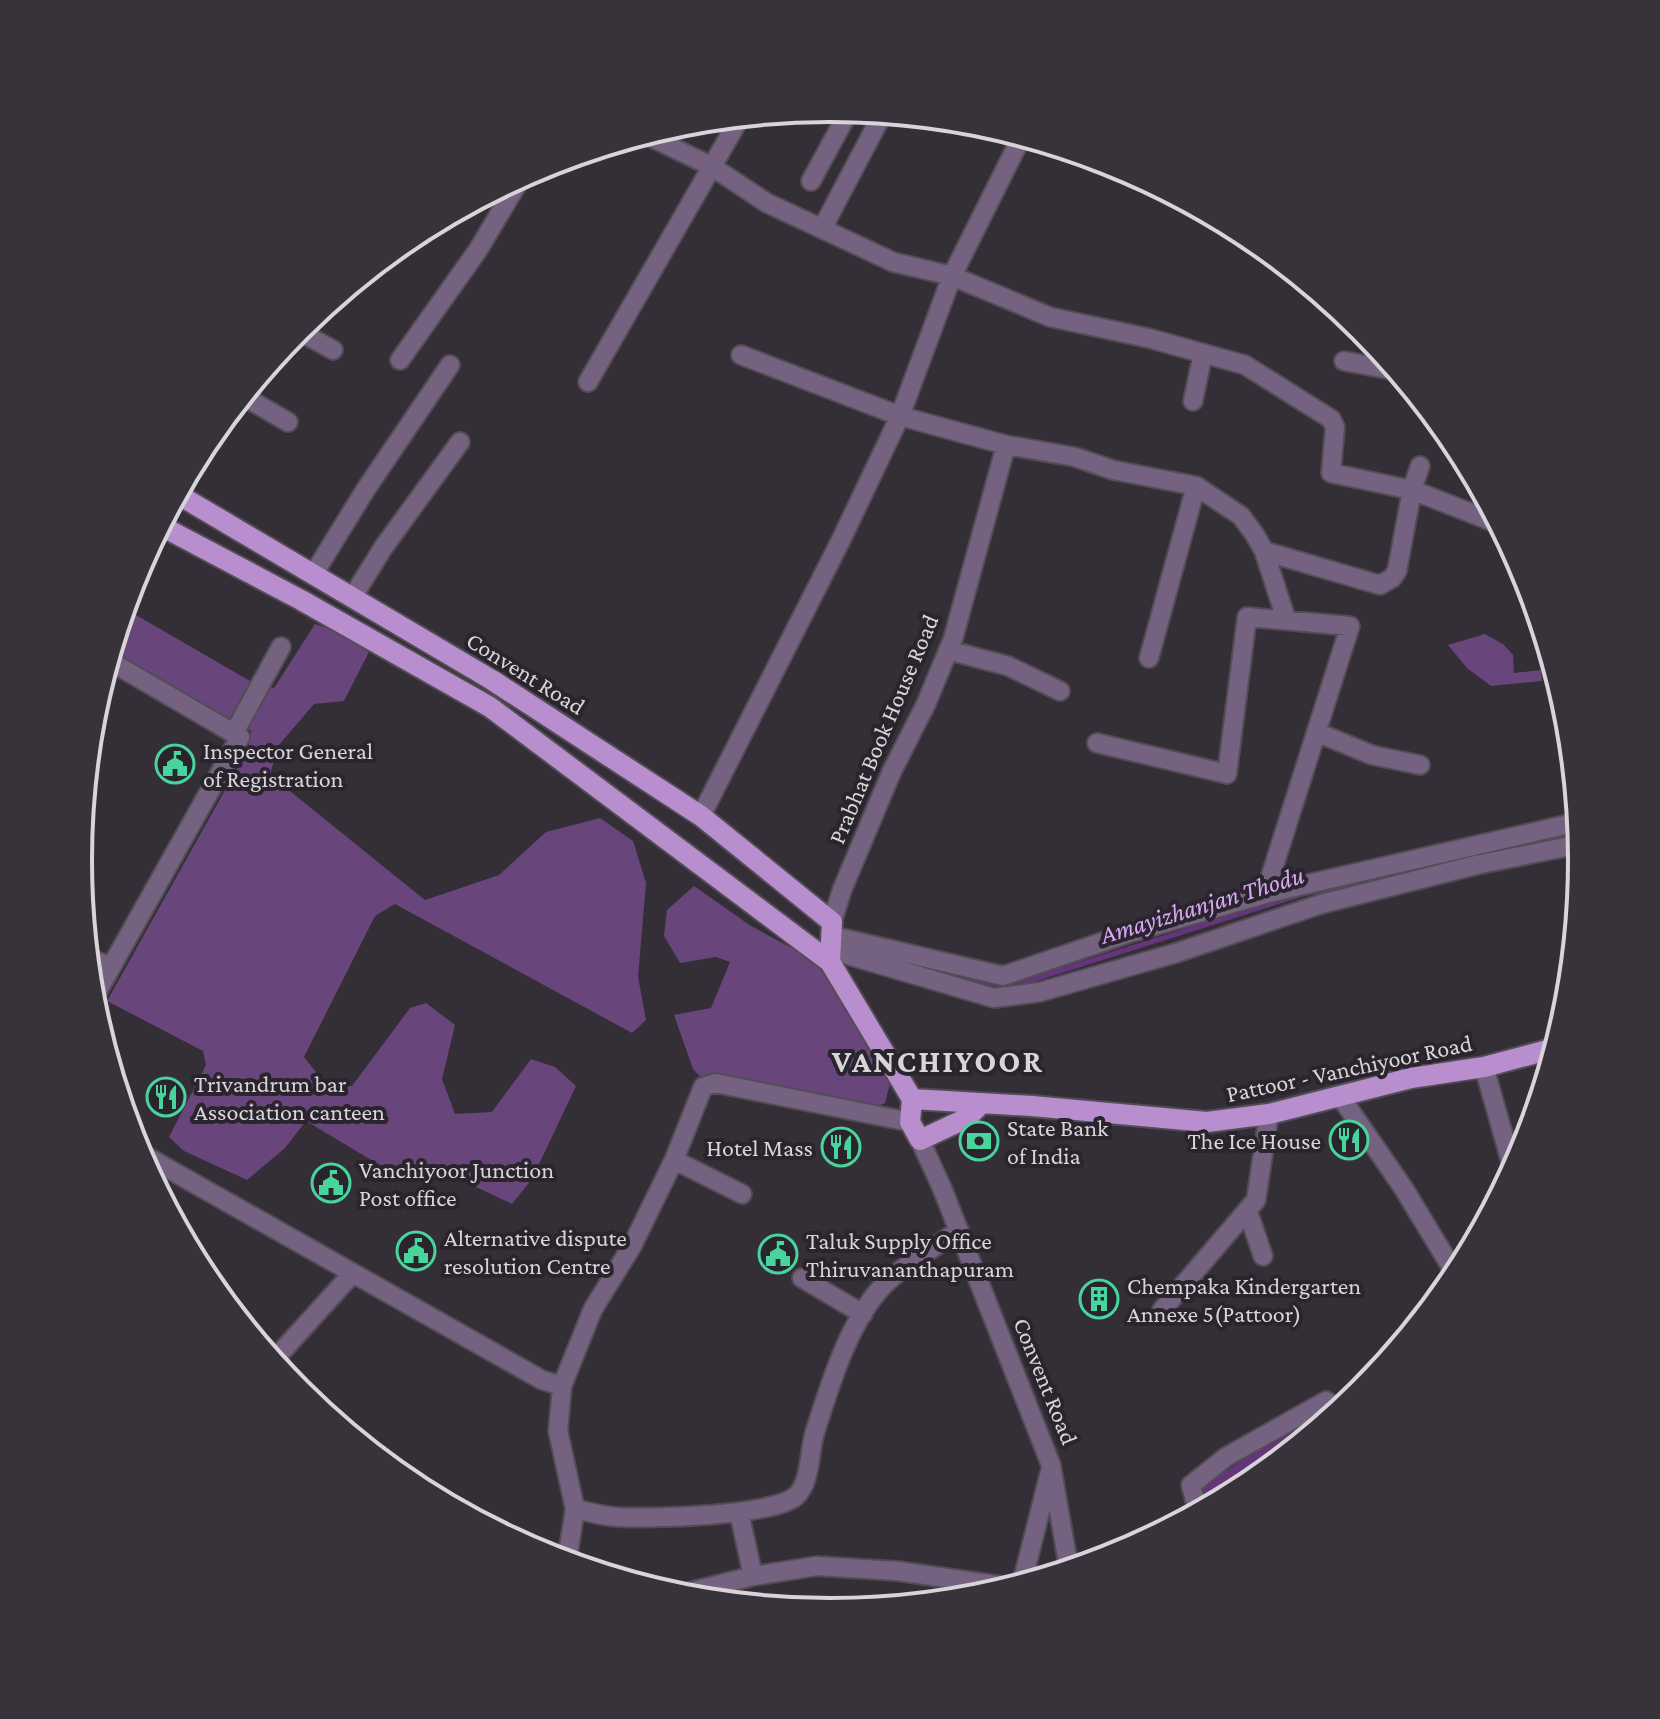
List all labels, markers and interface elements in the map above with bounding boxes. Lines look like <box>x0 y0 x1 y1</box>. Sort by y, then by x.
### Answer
street label: Prabhat Book House Road <box>822 610 944 848</box>
street label: Convent Road <box>462 626 590 720</box>
place label: Inspector General of Registration <box>203 737 373 792</box>
public building icon: Inspector General of Registration <box>154 743 196 785</box>
water label: Amayizhanjan Thodu <box>1095 860 1307 950</box>
street label: Pattoor - Vanchiyoor Road <box>1224 1029 1475 1107</box>
district label: VANCHIYOOR <box>831 1043 1044 1079</box>
place label: Trivandrum bar Association canteen <box>194 1070 385 1125</box>
restaurant icon: Trivandrum bar Association canteen <box>145 1076 187 1118</box>
place label: State Bank of India <box>1007 1114 1109 1169</box>
restaurant icon: The Ice House <box>1328 1119 1370 1161</box>
bank icon: State Bank of India <box>958 1120 1000 1162</box>
restaurant icon: Hotel Mass <box>820 1126 862 1168</box>
place label: The Ice House <box>1188 1127 1321 1154</box>
place label: Hotel Mass <box>706 1134 813 1161</box>
place label: Vanchiyoor Junction Post office <box>359 1156 554 1211</box>
public building icon: Vanchiyoor Junction Post office <box>310 1162 352 1204</box>
place label: Alternative dispute resolution Centre <box>444 1224 627 1279</box>
place label: Taluk Supply Office Thiruvananthapuram <box>806 1227 1014 1282</box>
public building icon: Alternative dispute resolution Centre <box>395 1230 437 1272</box>
public building icon: Taluk Supply Office Thiruvananthapuram <box>757 1233 799 1275</box>
place label: Chempaka Kindergarten Annexe 5(Pattoor) <box>1127 1272 1361 1328</box>
building icon: Chempaka Kindergarten Annexe 5(Pattoor) <box>1078 1278 1120 1320</box>
street label: Convent Road <box>1008 1314 1084 1449</box>

